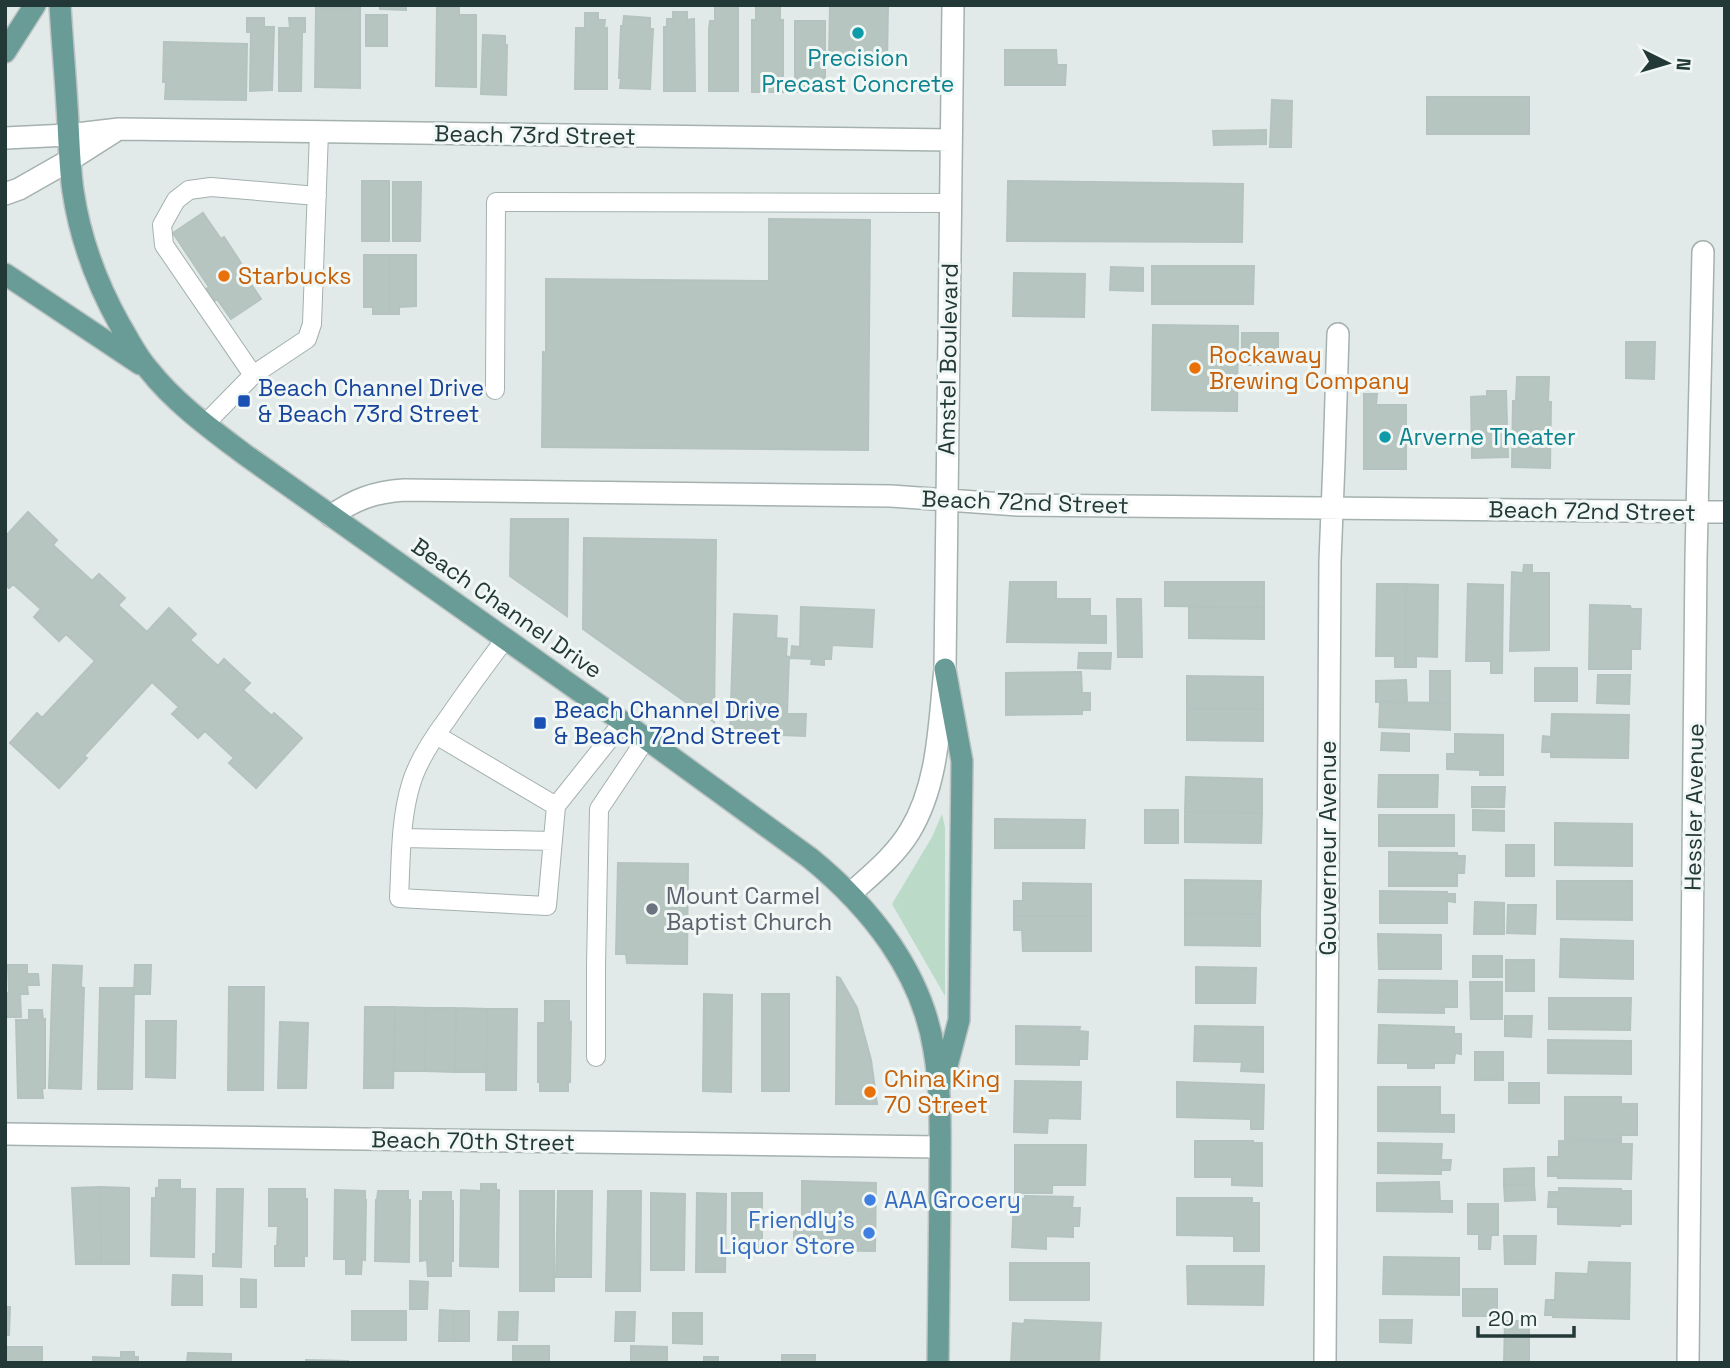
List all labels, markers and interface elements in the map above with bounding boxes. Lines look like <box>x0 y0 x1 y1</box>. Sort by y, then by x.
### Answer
marker: Precision Precast Concrete <box>850 25 866 41</box>
north arrow <box>1632 28 1702 98</box>
place label: Precision Precast Concrete <box>762 43 954 99</box>
text: N <box>1670 57 1696 72</box>
street label: Beach 73rd Street <box>434 118 636 152</box>
place label: Starbucks <box>238 261 351 291</box>
street label: Amstel Boulevard <box>931 263 965 455</box>
marker: Starbucks <box>216 268 232 284</box>
place label: Rockaway Brewing Company <box>1209 340 1409 396</box>
marker: Rockaway Brewing Company <box>1187 360 1203 376</box>
place label: Beach Channel Drive & Beach 73rd Street <box>258 373 484 429</box>
marker: Beach Channel Drive & Beach 73rd Street <box>236 393 252 409</box>
place label: Arverne Theater <box>1399 422 1576 452</box>
marker: Arverne Theater <box>1377 429 1393 445</box>
street label: Beach 72nd Street <box>921 483 1129 521</box>
street label: Beach 72nd Street <box>1488 494 1696 528</box>
street label: Beach Channel Drive <box>406 531 608 685</box>
place label: Beach Channel Drive & Beach 72nd Street <box>554 695 781 751</box>
marker: Beach Channel Drive & Beach 72nd Street <box>532 715 548 731</box>
street label: Hessler Avenue <box>1678 723 1710 891</box>
street label: Gouverneur Avenue <box>1313 741 1343 955</box>
place label: Mount Carmel Baptist Church <box>666 881 832 937</box>
marker: Mount Carmel Baptist Church <box>644 901 660 917</box>
place label: China King 70 Street <box>884 1064 1000 1120</box>
marker: China King 70 Street <box>862 1084 878 1100</box>
street label: Beach 70th Street <box>371 1124 575 1158</box>
place label: AAA Grocery <box>884 1185 1021 1215</box>
marker: AAA Grocery <box>862 1192 878 1208</box>
place label: Friendly's Liquor Store <box>719 1205 855 1261</box>
marker: Friendly's Liquor Store <box>861 1225 877 1241</box>
scale bar <box>1478 1294 1574 1338</box>
text: 20 m <box>1488 1305 1538 1332</box>

